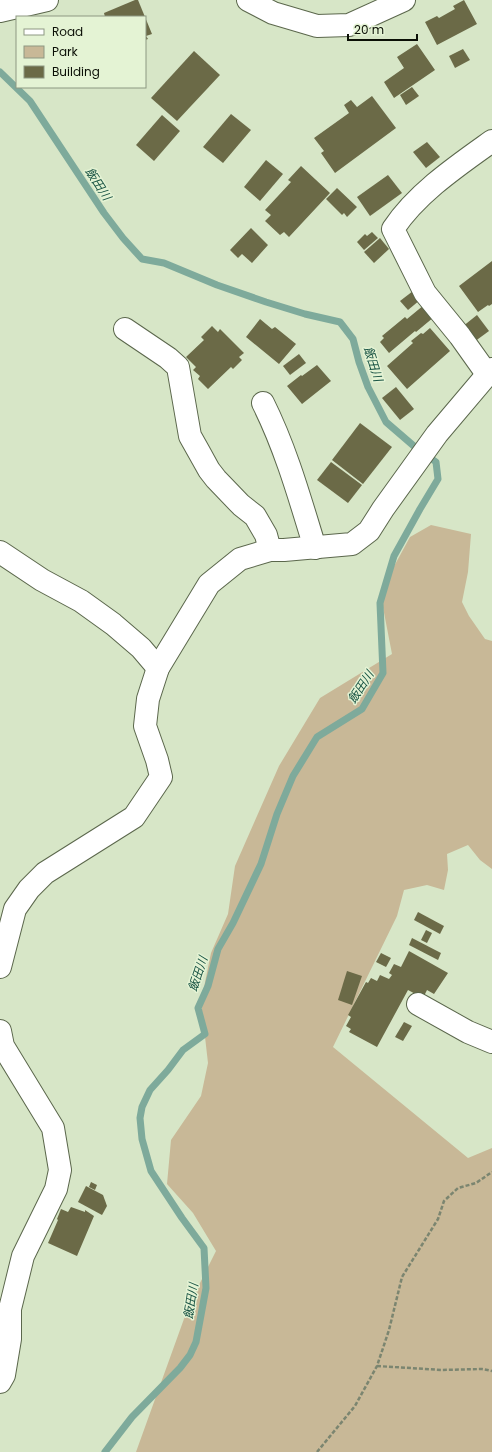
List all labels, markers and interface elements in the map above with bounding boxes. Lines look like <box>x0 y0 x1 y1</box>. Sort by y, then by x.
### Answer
legend <box>16 16 146 88</box>
scale bar <box>348 16 417 42</box>
text: 20 m <box>354 21 384 38</box>
text: Road <box>52 23 83 40</box>
text: Park <box>52 43 79 60</box>
text: Building <box>52 63 100 80</box>
water label: 飯田川 <box>81 164 116 205</box>
water label: 飯田川 <box>360 344 388 385</box>
water label: 飯田川 <box>344 665 379 706</box>
water label: 飯田川 <box>184 952 212 994</box>
water label: 飯田川 <box>179 1280 202 1320</box>

